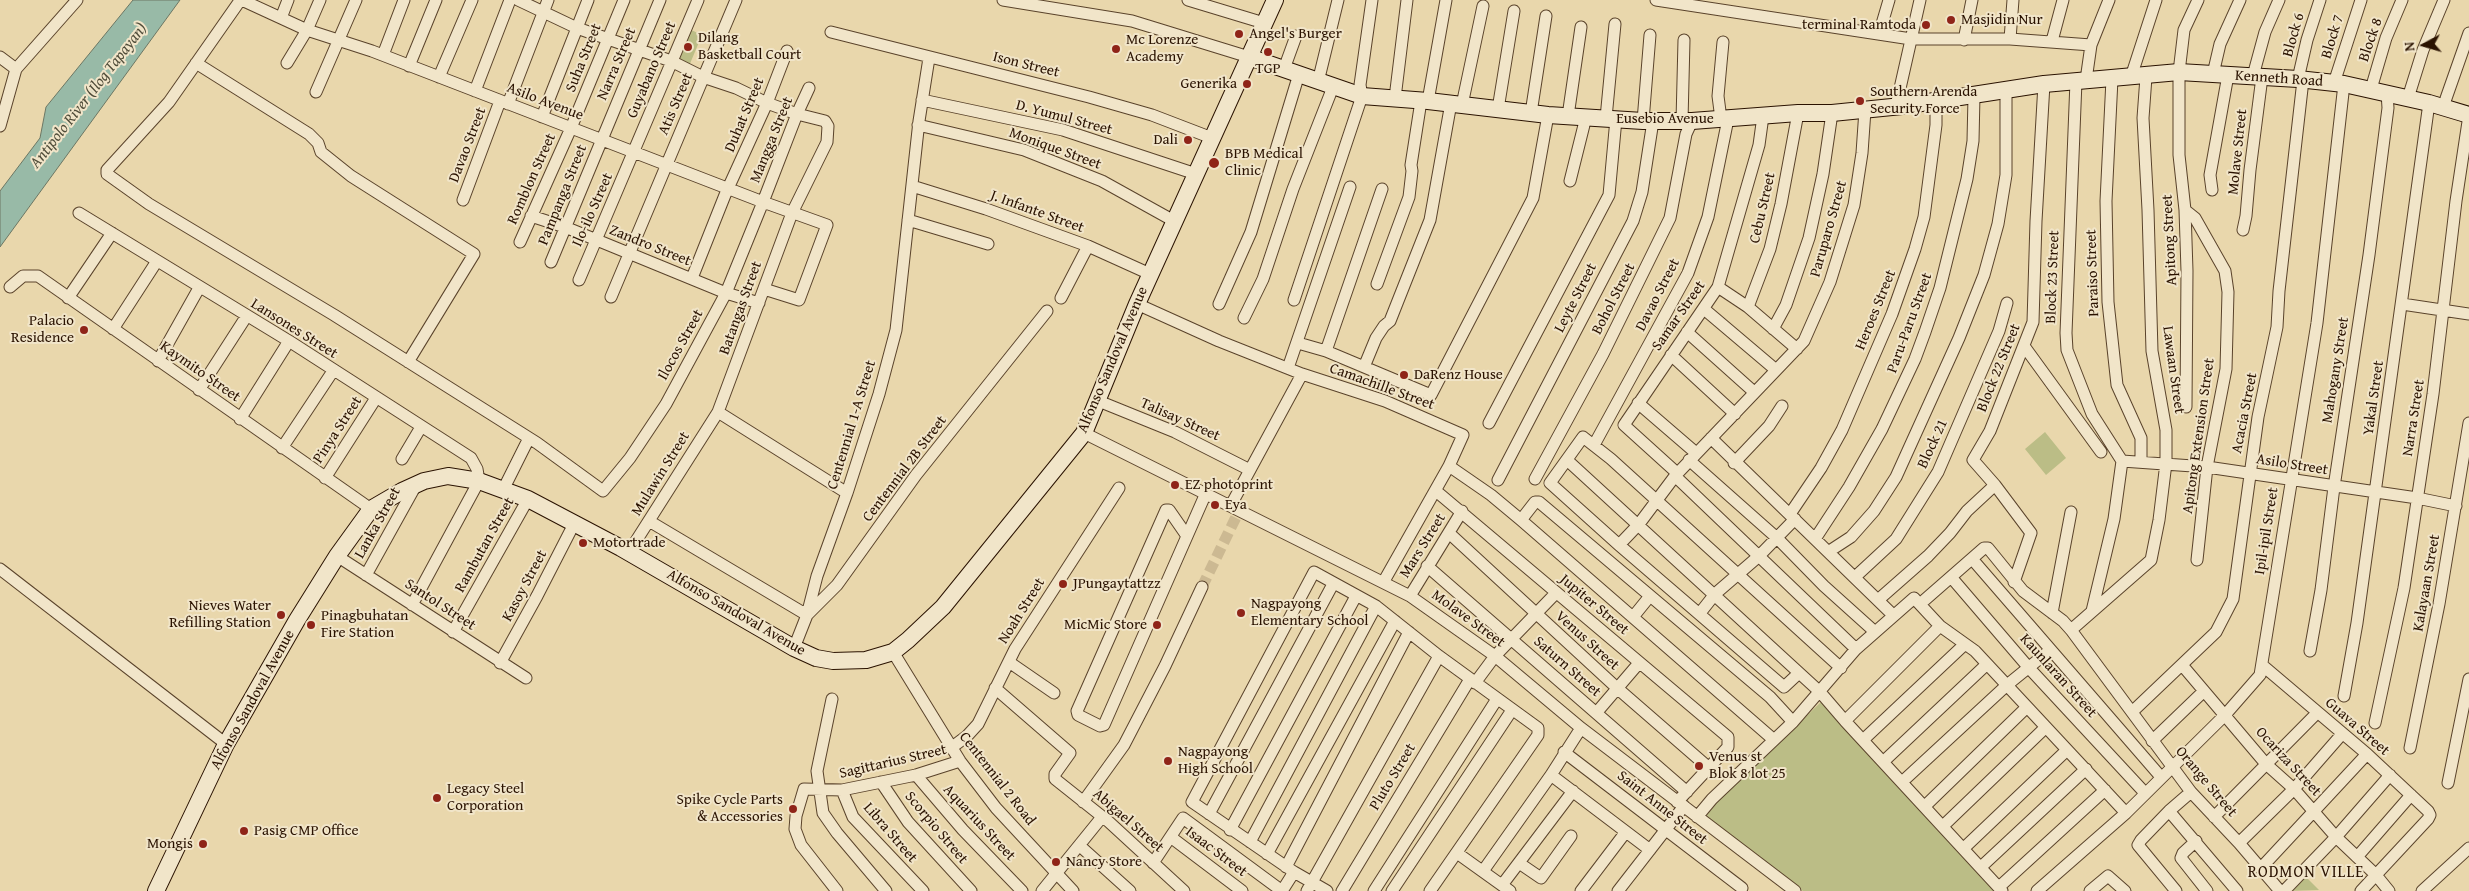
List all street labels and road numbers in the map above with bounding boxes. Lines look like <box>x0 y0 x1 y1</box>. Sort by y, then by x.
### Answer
street label: Block 6 <box>2279 11 2309 59</box>
street label: Block 7 <box>2318 13 2348 61</box>
street label: Block 8 <box>2355 16 2387 64</box>
street label: Guyabano Street <box>624 19 680 121</box>
street label: Suha Street <box>562 21 606 95</box>
street label: Narra Street <box>594 25 640 103</box>
street label: Ison Street <box>991 48 1061 82</box>
street label: Kenneth Road <box>2234 67 2324 91</box>
street label: Atis Street <box>655 70 697 138</box>
street label: Duhat Street <box>721 75 769 155</box>
street label: Asilo Avenue <box>504 79 586 125</box>
street label: Mangga Street <box>747 94 797 186</box>
street label: D. Yumul Street <box>1014 96 1114 140</box>
street label: Davao Street <box>445 105 491 185</box>
street label: Molave Street <box>2225 108 2251 196</box>
street label: Eusebio Avenue <box>1616 110 1714 128</box>
street label: Monique Street <box>1006 124 1104 174</box>
street label: Romblon Street <box>504 131 560 227</box>
street label: Pampanga Street <box>535 142 591 248</box>
street label: Ilo-ilo Street <box>569 170 617 250</box>
street label: Cebu Street <box>1746 171 1780 245</box>
street label: Paruparo Street <box>1807 179 1851 279</box>
street label: J. Infante Street <box>988 187 1086 237</box>
street label: Apitong Street <box>2159 194 2181 286</box>
street label: Zandro Street <box>607 221 693 271</box>
street label: Paraiso Street <box>2082 229 2104 317</box>
street label: Block 23 Street <box>2042 230 2064 324</box>
street label: Davao Street <box>1632 256 1684 334</box>
street label: Batangas Street <box>716 259 766 357</box>
street label: Leyte Street <box>1551 260 1601 336</box>
street label: Bohol Street <box>1588 260 1640 338</box>
street label: Heroes Street <box>1852 267 1900 353</box>
street label: Paru-Paru Street <box>1884 270 1936 376</box>
street label: Samar Street <box>1648 278 1710 354</box>
street label: Alfonso Sandoval Avenue <box>1074 284 1152 436</box>
street label: Lansones Street <box>247 295 341 363</box>
street label: Ilocos Street <box>654 307 708 383</box>
street label: Mahogany Street <box>2319 316 2353 424</box>
street label: Block 22 Street <box>1973 321 2025 415</box>
street label: Lawaan Street <box>2158 325 2188 415</box>
street label: Kaymito Street <box>156 338 244 406</box>
street label: Apitong Extension Street <box>2179 357 2219 515</box>
street label: Centennial 1-A Street <box>824 358 880 492</box>
street label: Yakal Street <box>2360 359 2388 437</box>
street label: Camachille Street <box>1327 360 1437 414</box>
street label: Acacia Street <box>2228 371 2262 455</box>
street label: Narra Street <box>2399 378 2429 458</box>
street label: Pinya Street <box>310 393 366 467</box>
street label: Talisay Street <box>1137 394 1223 446</box>
street label: Centennial 2B Street <box>859 412 951 526</box>
street label: Block 21 <box>1914 417 1952 471</box>
street label: Mulawin Street <box>628 429 694 519</box>
street label: Asilo Street <box>2255 450 2329 480</box>
street label: Lanka Street <box>351 484 405 562</box>
street label: Ipil-ipil Street <box>2251 486 2283 576</box>
street label: Rambutan Street <box>451 494 519 596</box>
street label: Mars Street <box>1396 510 1450 582</box>
street label: Kalayaan Street <box>2410 533 2444 633</box>
street label: Kasoy Street <box>499 547 551 625</box>
street label: Alfonso Sandoval Avenue <box>663 566 809 660</box>
street label: Jupiter Street <box>1556 571 1632 639</box>
street label: Santol Street <box>401 575 479 635</box>
street label: Noah Street <box>995 575 1049 647</box>
street label: Molave Street <box>1428 586 1508 652</box>
street label: Venus Street <box>1551 608 1623 674</box>
street label: Alfonso Sandoval Avenue <box>207 627 299 773</box>
street label: Kaunlaran Street <box>2016 630 2100 722</box>
street label: Saturn Street <box>1530 633 1604 701</box>
street label: Guava Street <box>2321 694 2393 760</box>
street label: Ocariza Street <box>2251 724 2325 800</box>
street label: Centennial 2 Road <box>955 729 1039 829</box>
street label: Pluto Street <box>1366 740 1420 814</box>
street label: Sagittarius Street <box>838 741 948 783</box>
street label: Orange Street <box>2171 743 2241 821</box>
street label: Saint Anne Street <box>1613 767 1711 849</box>
street label: Aquarius Street <box>939 781 1019 865</box>
street label: Abigael Street <box>1089 785 1167 857</box>
street label: Scorpio Street <box>900 788 972 868</box>
street label: Libra Street <box>859 799 921 867</box>
street label: Isaac Street <box>1182 823 1250 881</box>

